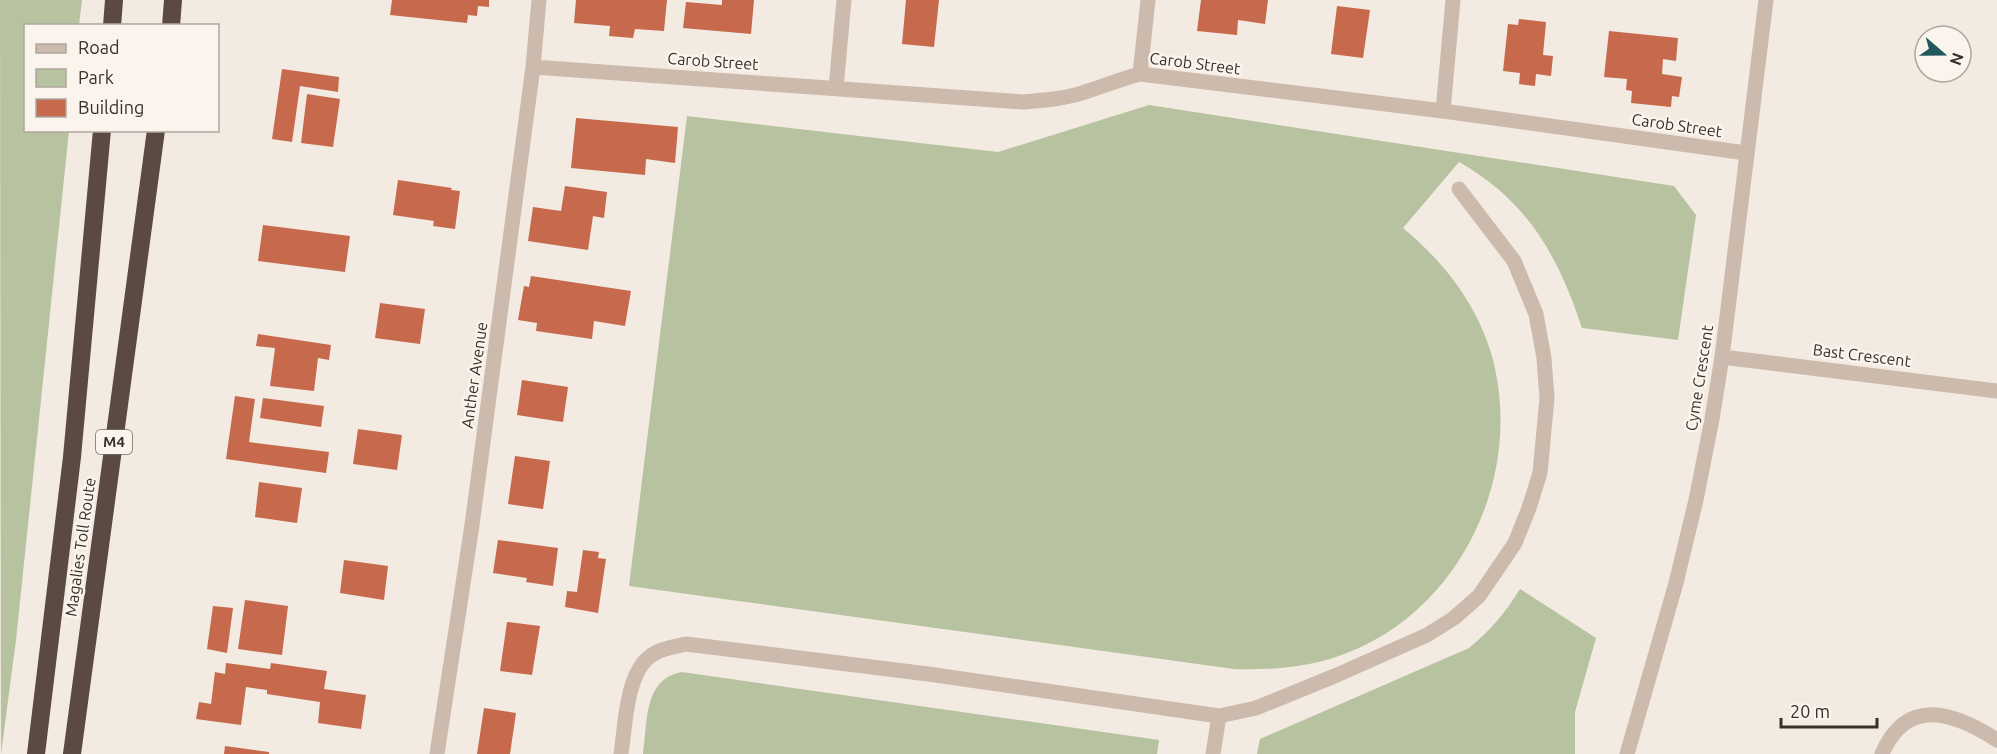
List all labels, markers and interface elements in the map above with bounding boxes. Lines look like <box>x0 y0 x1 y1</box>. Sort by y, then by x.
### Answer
legend <box>24 24 219 132</box>
north arrow <box>1913 24 1973 84</box>
text: Road <box>78 37 120 57</box>
street label: Carob Street <box>667 49 760 73</box>
street label: Carob Street <box>1149 49 1242 78</box>
text: N <box>1947 50 1968 68</box>
text: Park <box>78 67 114 87</box>
text: Building <box>78 97 144 117</box>
street label: Carob Street <box>1631 110 1724 140</box>
street label: Anther Avenue <box>458 321 490 429</box>
street label: Cyme Crescent <box>1682 323 1716 432</box>
street label: Bast Crescent <box>1812 340 1913 370</box>
road number: M4 <box>96 430 132 454</box>
street label: Magalies Toll Route <box>61 476 99 618</box>
scale bar <box>1781 691 1877 729</box>
text: 20 m <box>1790 701 1830 721</box>

